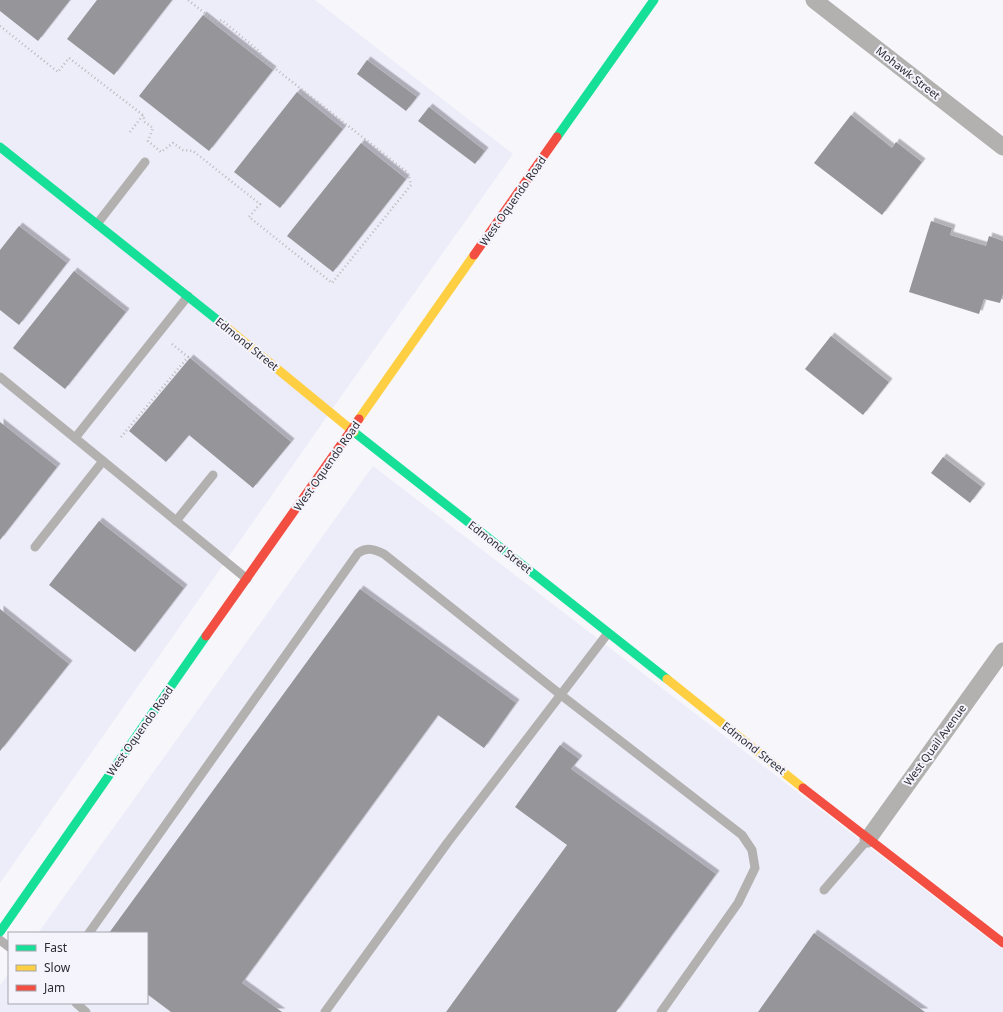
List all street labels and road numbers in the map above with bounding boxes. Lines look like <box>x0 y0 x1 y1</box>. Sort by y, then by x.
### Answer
street label: Mohawk Street <box>873 43 944 102</box>
street label: West Oquendo Road <box>476 153 549 249</box>
street label: Edmond Street <box>213 314 282 374</box>
street label: West Oquendo Road <box>290 418 363 514</box>
street label: Edmond Street <box>465 517 535 576</box>
street label: West Oquendo Road <box>103 683 176 779</box>
street label: West Quail Avenue <box>900 701 969 788</box>
street label: Edmond Street <box>719 718 789 777</box>

